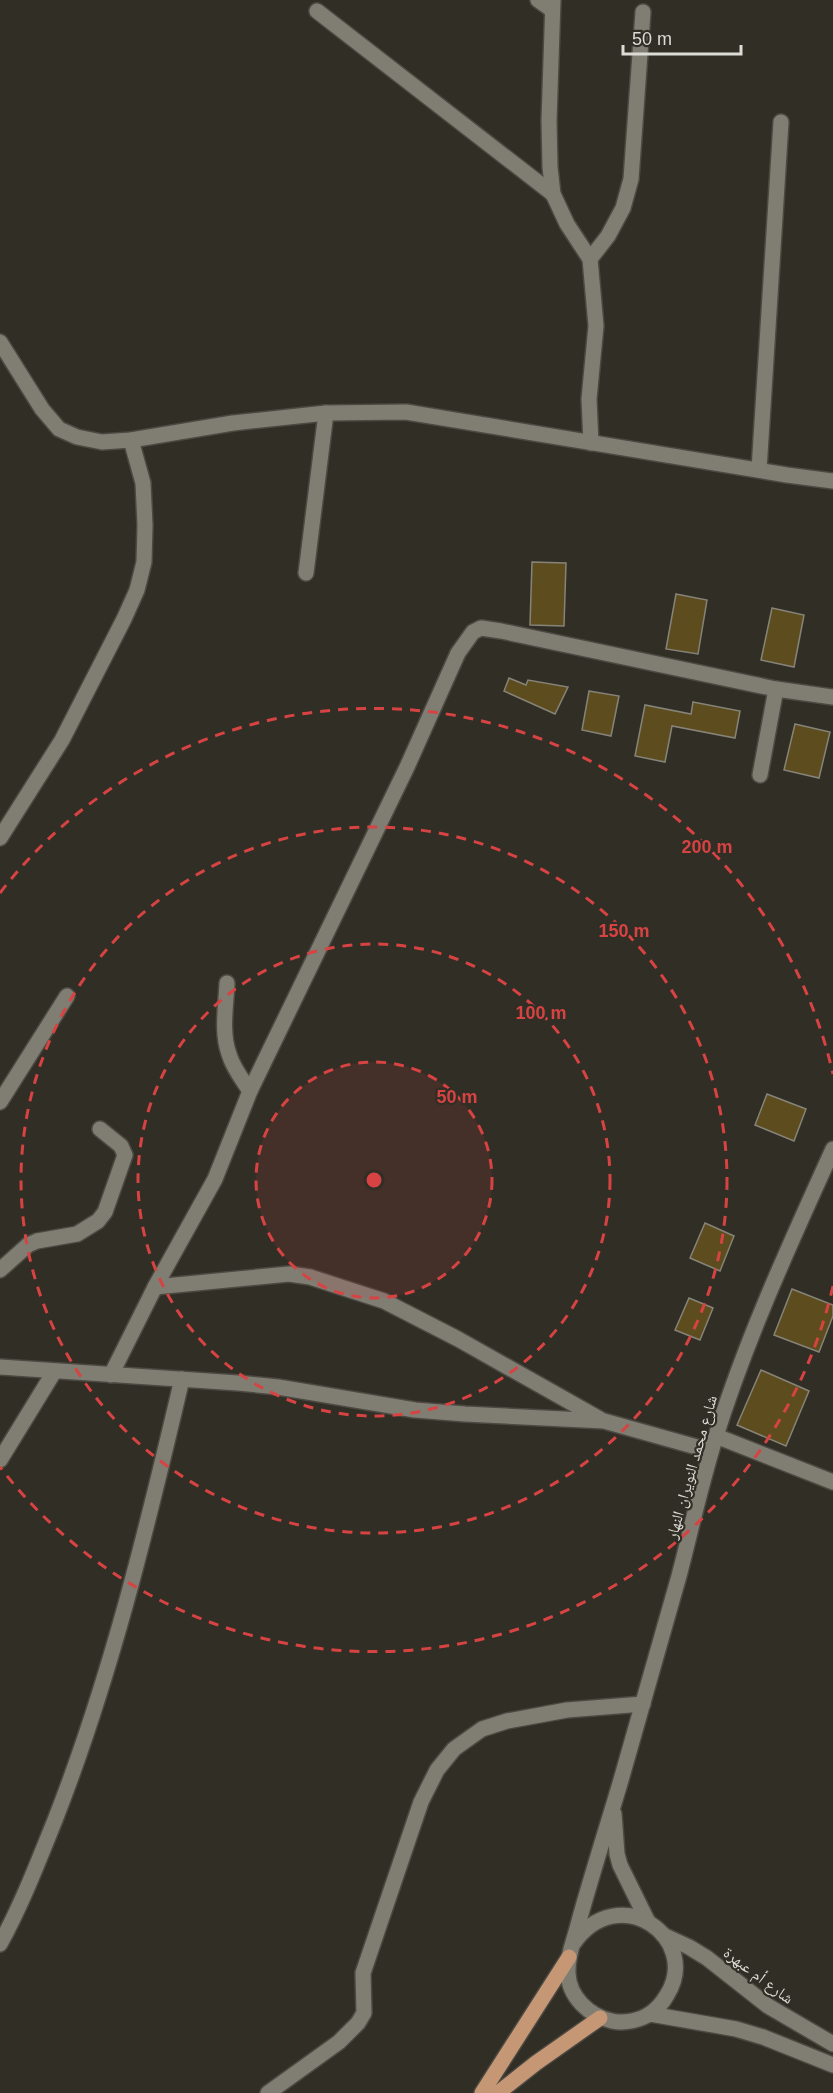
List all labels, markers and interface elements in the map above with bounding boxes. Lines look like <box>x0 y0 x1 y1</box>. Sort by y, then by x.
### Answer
scale bar <box>623 18 742 56</box>
text: 50 m <box>632 29 672 49</box>
text: 200 m <box>681 837 733 857</box>
text: 150 m <box>598 921 650 941</box>
text: 100 m <box>515 1003 567 1023</box>
text: 50 m <box>436 1087 478 1107</box>
centre of rings <box>364 1170 384 1190</box>
street label: شارع محمد النويران النهار <box>663 1393 722 1542</box>
street label: شارع أم عبهرة <box>719 1943 797 2009</box>

